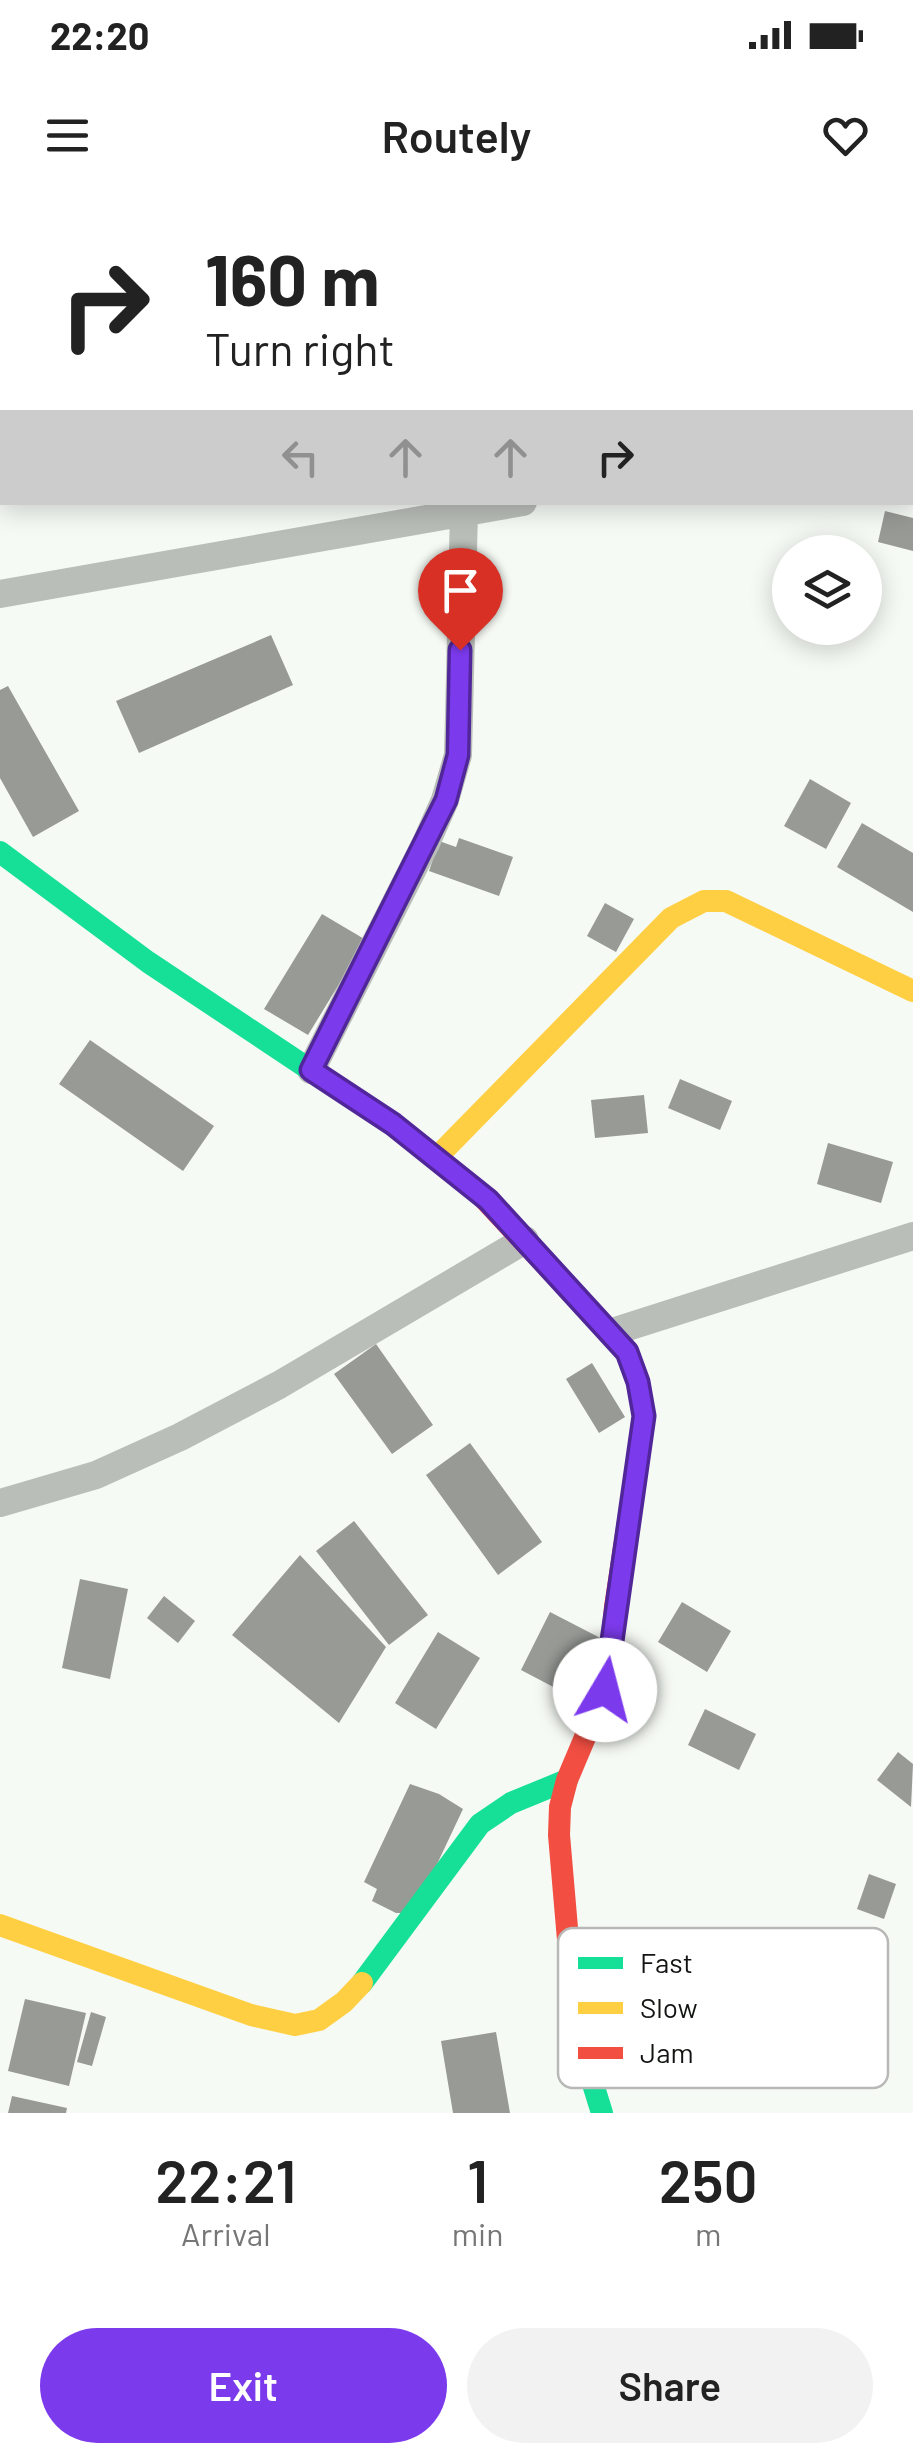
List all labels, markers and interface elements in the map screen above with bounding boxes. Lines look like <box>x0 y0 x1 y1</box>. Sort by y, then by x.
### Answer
text: 22:20 <box>50 12 149 58</box>
icon: menu <box>40 108 95 163</box>
text: Routely <box>381 108 532 162</box>
icon: heart <box>818 108 873 163</box>
text: 160 m <box>205 236 380 320</box>
icon: right <box>40 240 170 370</box>
text: Turn right <box>205 321 395 375</box>
icon: left <box>273 430 328 485</box>
icon: ahead <box>378 430 433 485</box>
icon: ahead <box>483 430 538 485</box>
icon: right <box>588 430 643 485</box>
map controls <box>772 535 882 645</box>
button: layers <box>772 535 882 645</box>
pin <box>418 548 503 651</box>
icon: arrive <box>433 563 488 618</box>
position arrow <box>553 1638 657 1742</box>
legend <box>558 1928 888 2088</box>
text: Fast <box>640 1945 693 1979</box>
text: Slow <box>640 1990 698 2024</box>
text: Jam <box>640 2035 694 2069</box>
text: 22:21 <box>155 2143 296 2215</box>
text: 1 <box>467 2143 488 2215</box>
text: 250 <box>659 2143 758 2215</box>
text: Arrival <box>181 2214 271 2252</box>
text: min <box>452 2214 504 2252</box>
text: m <box>695 2214 721 2252</box>
button: Exit <box>40 2328 447 2443</box>
button: Share <box>467 2328 873 2443</box>

